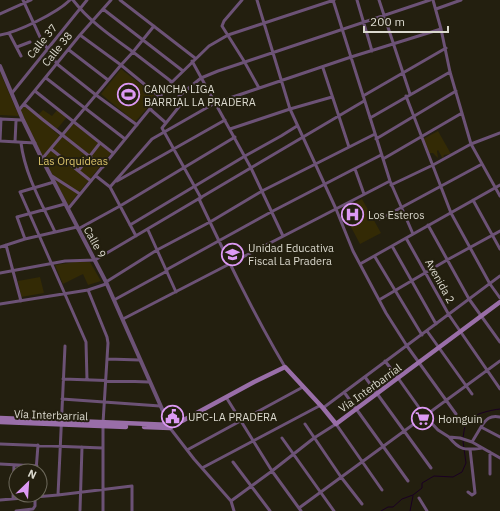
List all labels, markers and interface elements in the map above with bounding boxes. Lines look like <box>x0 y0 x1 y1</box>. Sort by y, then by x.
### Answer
scale bar <box>364 8 448 34</box>
text: 200 m <box>370 14 405 29</box>
street label: Calle 37 <box>24 21 60 61</box>
street label: Calle 38 <box>39 29 75 69</box>
sports icon: CANCHA LIGA BARRIAL LA PRADERA <box>116 82 142 108</box>
place label: CANCHA LIGA BARRIAL LA PRADERA <box>144 82 256 109</box>
park label: Las Orquideas <box>38 154 108 168</box>
hospital icon: Los Esteros <box>339 202 365 228</box>
place label: Los Esteros <box>368 208 425 222</box>
street label: Calle 9 <box>81 224 109 260</box>
school or university icon: Unidad Educativa Fiscal La Pradera <box>220 241 246 267</box>
place label: Unidad Educativa Fiscal La Pradera <box>248 241 334 268</box>
street label: Avenida 2 <box>422 256 458 306</box>
street label: Vía Interbarrial <box>336 360 404 416</box>
public building icon: UPC-LA PRADERA <box>160 404 186 430</box>
supermarket icon: Homguin <box>410 406 436 432</box>
street label: Vía Interbarrial <box>14 407 88 423</box>
place label: UPC-LA PRADERA <box>188 410 277 424</box>
place label: Homguin <box>438 412 483 426</box>
north arrow <box>8 463 48 503</box>
text: N <box>26 466 39 482</box>

